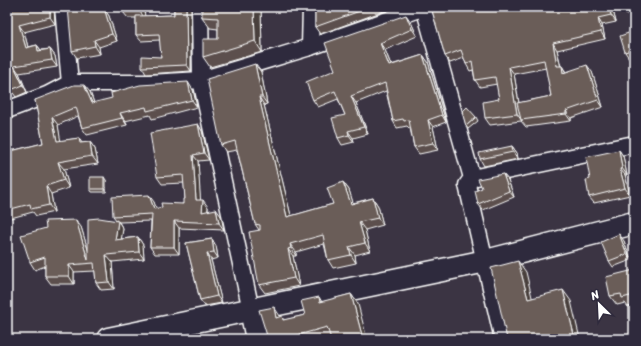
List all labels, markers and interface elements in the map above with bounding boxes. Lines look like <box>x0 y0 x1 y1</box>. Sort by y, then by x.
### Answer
north arrow <box>579 284 619 324</box>
text: N <box>587 285 603 306</box>

